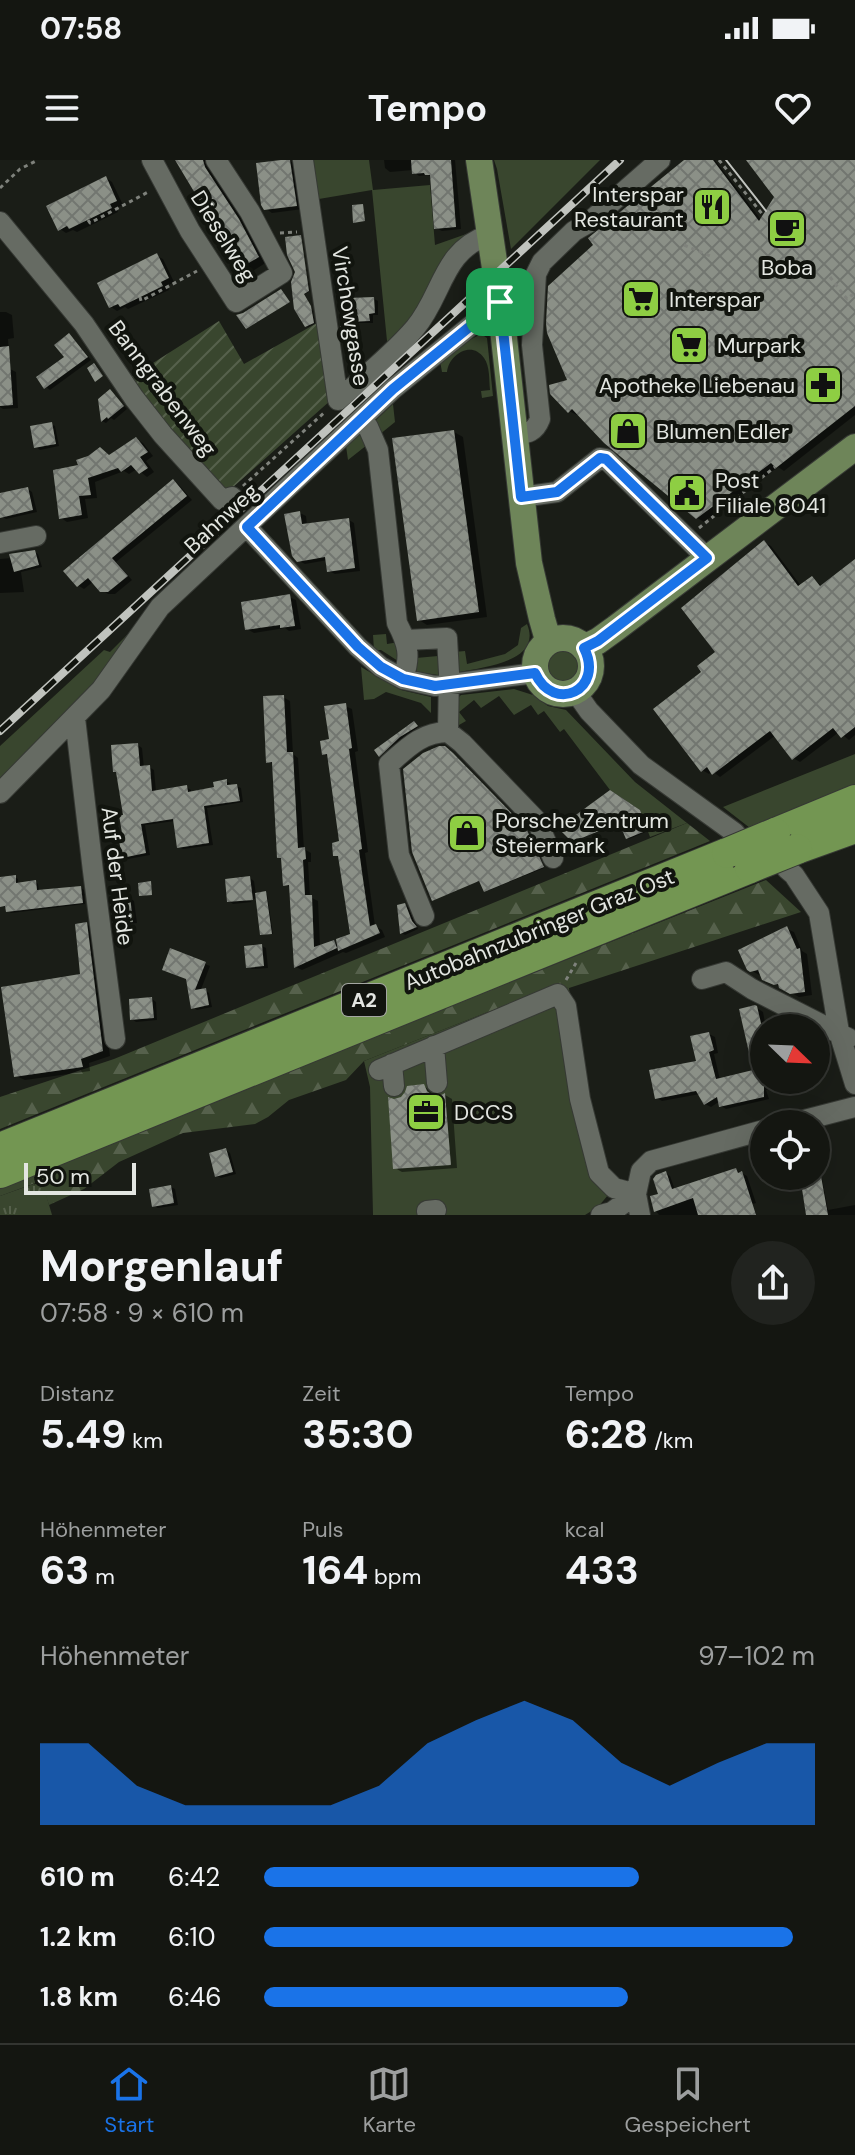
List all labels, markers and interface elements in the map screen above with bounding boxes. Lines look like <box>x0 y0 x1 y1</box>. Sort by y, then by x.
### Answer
text: 07:58 <box>40 9 122 48</box>
text: Tempo <box>368 85 487 132</box>
icon: menu <box>40 86 84 130</box>
icon: heart <box>771 86 815 130</box>
place label: Interspar Restaurant <box>574 180 684 234</box>
street label: Dieselweg <box>184 185 263 287</box>
restaurant icon: Interspar Restaurant <box>691 186 733 228</box>
cafe icon: Boba <box>766 208 808 250</box>
street label: Virchowgasse <box>325 244 376 388</box>
place label: Boba <box>761 253 813 282</box>
pin <box>466 268 534 336</box>
supermarket icon: Interspar <box>620 278 662 320</box>
icon: arrive <box>478 280 522 324</box>
place label: Interspar <box>669 285 761 314</box>
street label: Banngrabenweg <box>102 315 223 462</box>
supermarket icon: Murpark <box>668 324 710 366</box>
place label: Murpark <box>717 331 801 360</box>
pharmacy icon: Apotheke Liebenau <box>802 364 844 406</box>
place label: Apotheke Liebenau <box>599 371 795 400</box>
shop icon: Blumen Edler <box>607 410 649 452</box>
place label: Blumen Edler <box>656 417 789 446</box>
place label: Post Filiale 8041 <box>715 466 826 520</box>
public building icon: Post Filiale 8041 <box>666 472 708 514</box>
street label: Bahnweg <box>178 477 265 560</box>
street label: Auf der Heide <box>95 805 140 947</box>
place label: Porsche Zentrum Steiermark <box>495 806 669 860</box>
shop icon: Porsche Zentrum Steiermark <box>446 812 488 854</box>
street label: Autobahnzubringer Graz Ost <box>400 862 679 997</box>
road number: A2 <box>342 984 386 1016</box>
north arrow <box>750 1014 830 1094</box>
map controls <box>750 1014 830 1190</box>
office icon: DCCS <box>405 1091 447 1133</box>
place label: DCCS <box>454 1098 513 1127</box>
button: locate <box>750 1110 830 1190</box>
scale bar <box>24 1159 136 1195</box>
text: 50 m <box>36 1162 90 1191</box>
text: Morgenlauf <box>40 1237 283 1295</box>
button: share <box>731 1241 815 1325</box>
text: 07:58 · 9 × 610 m <box>40 1296 244 1330</box>
text: Distanz <box>40 1379 114 1408</box>
text: Zeit <box>302 1379 341 1408</box>
text: Tempo <box>565 1379 634 1408</box>
text: 5.49 <box>40 1408 126 1460</box>
text: 35:30 <box>302 1408 414 1460</box>
text: 6:28 <box>565 1408 648 1460</box>
text: km <box>126 1426 163 1455</box>
text: /km <box>648 1426 693 1455</box>
text: Höhenmeter <box>40 1515 166 1544</box>
text: Puls <box>302 1515 344 1544</box>
text: kcal <box>565 1515 604 1544</box>
text: 63 <box>40 1544 89 1596</box>
text: 164 <box>302 1544 368 1596</box>
text: 433 <box>565 1544 639 1596</box>
text: m <box>89 1562 115 1591</box>
text: bpm <box>368 1562 421 1591</box>
text: Höhenmeter <box>40 1639 189 1673</box>
text: 97–102 m <box>698 1639 815 1673</box>
text: 610 m <box>40 1860 115 1894</box>
text: 6:42 <box>168 1860 220 1894</box>
text: 1.2 km <box>40 1920 117 1954</box>
text: 6:10 <box>168 1920 215 1954</box>
text: 1.8 km <box>40 1980 118 2014</box>
text: 6:46 <box>168 1980 222 2014</box>
tab: Start <box>104 2062 154 2139</box>
tab: Karte <box>363 2062 416 2139</box>
tab: Gespeichert <box>625 2062 751 2139</box>

